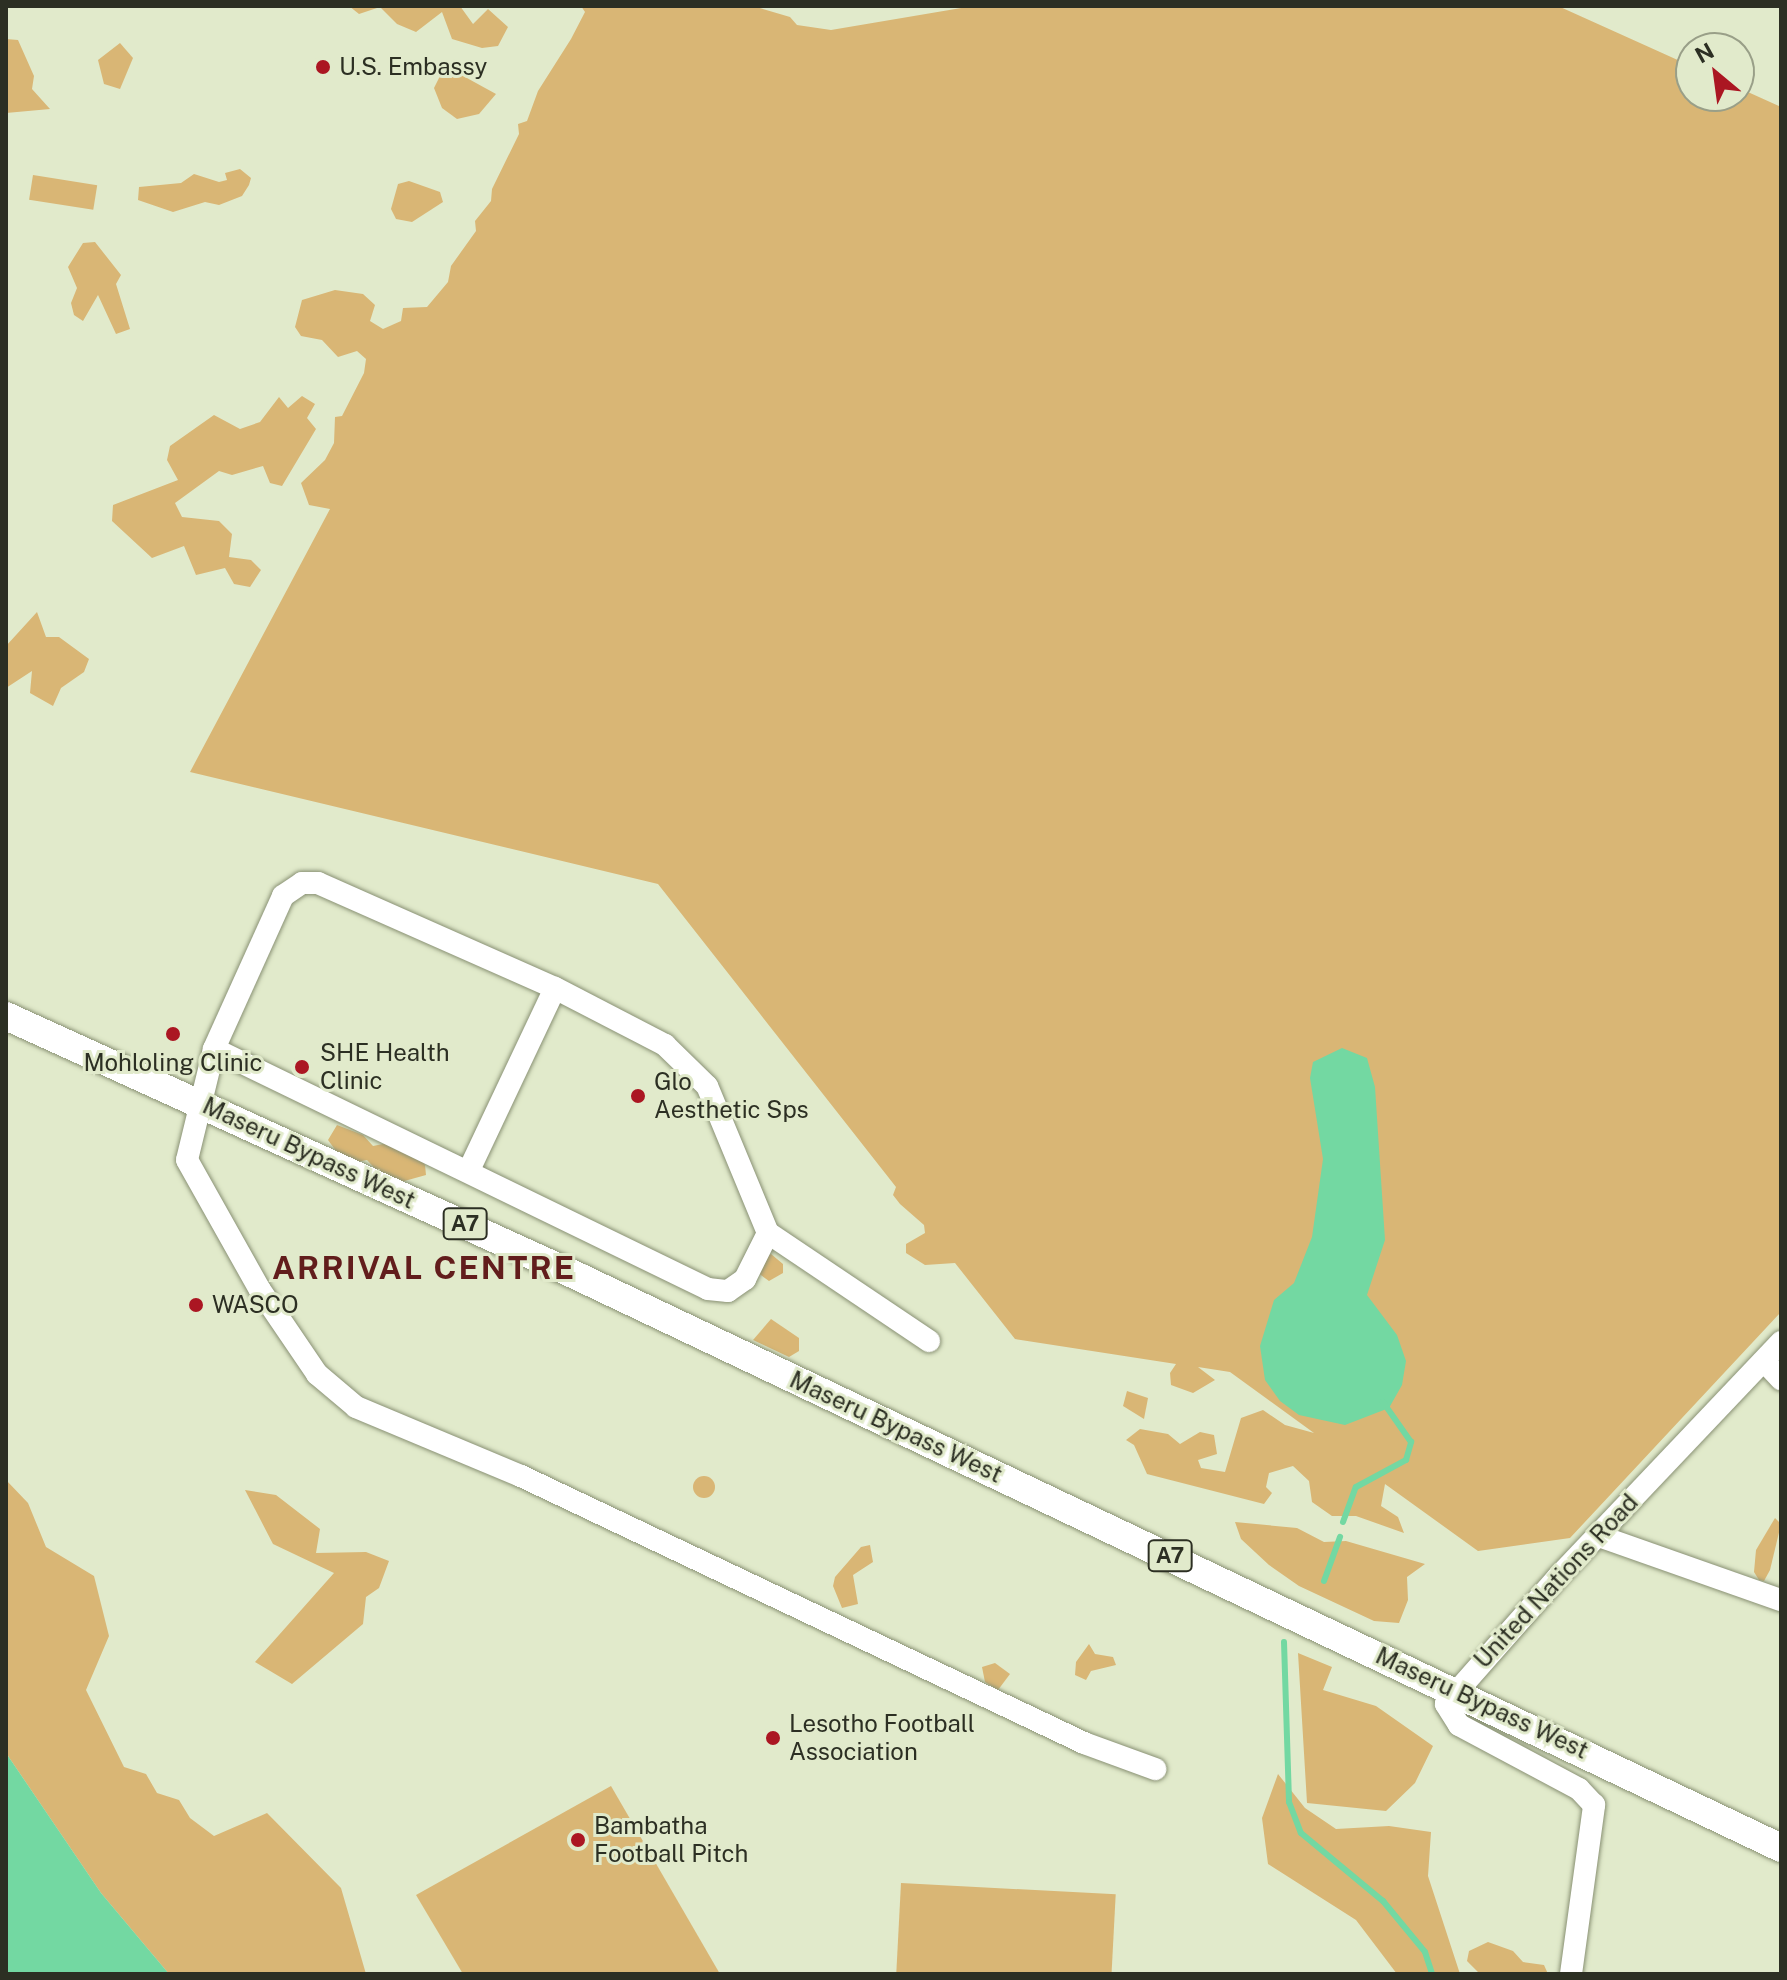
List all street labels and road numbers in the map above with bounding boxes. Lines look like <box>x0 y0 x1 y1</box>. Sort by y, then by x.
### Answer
street label: Maseru Bypass West <box>198 1091 420 1215</box>
road number: A7 <box>441 1206 489 1242</box>
street label: Maseru Bypass West <box>785 1365 1007 1489</box>
street label: United Nations Road <box>1468 1488 1644 1674</box>
road number: A7 <box>1146 1538 1194 1574</box>
street label: Maseru Bypass West <box>1371 1641 1593 1765</box>

